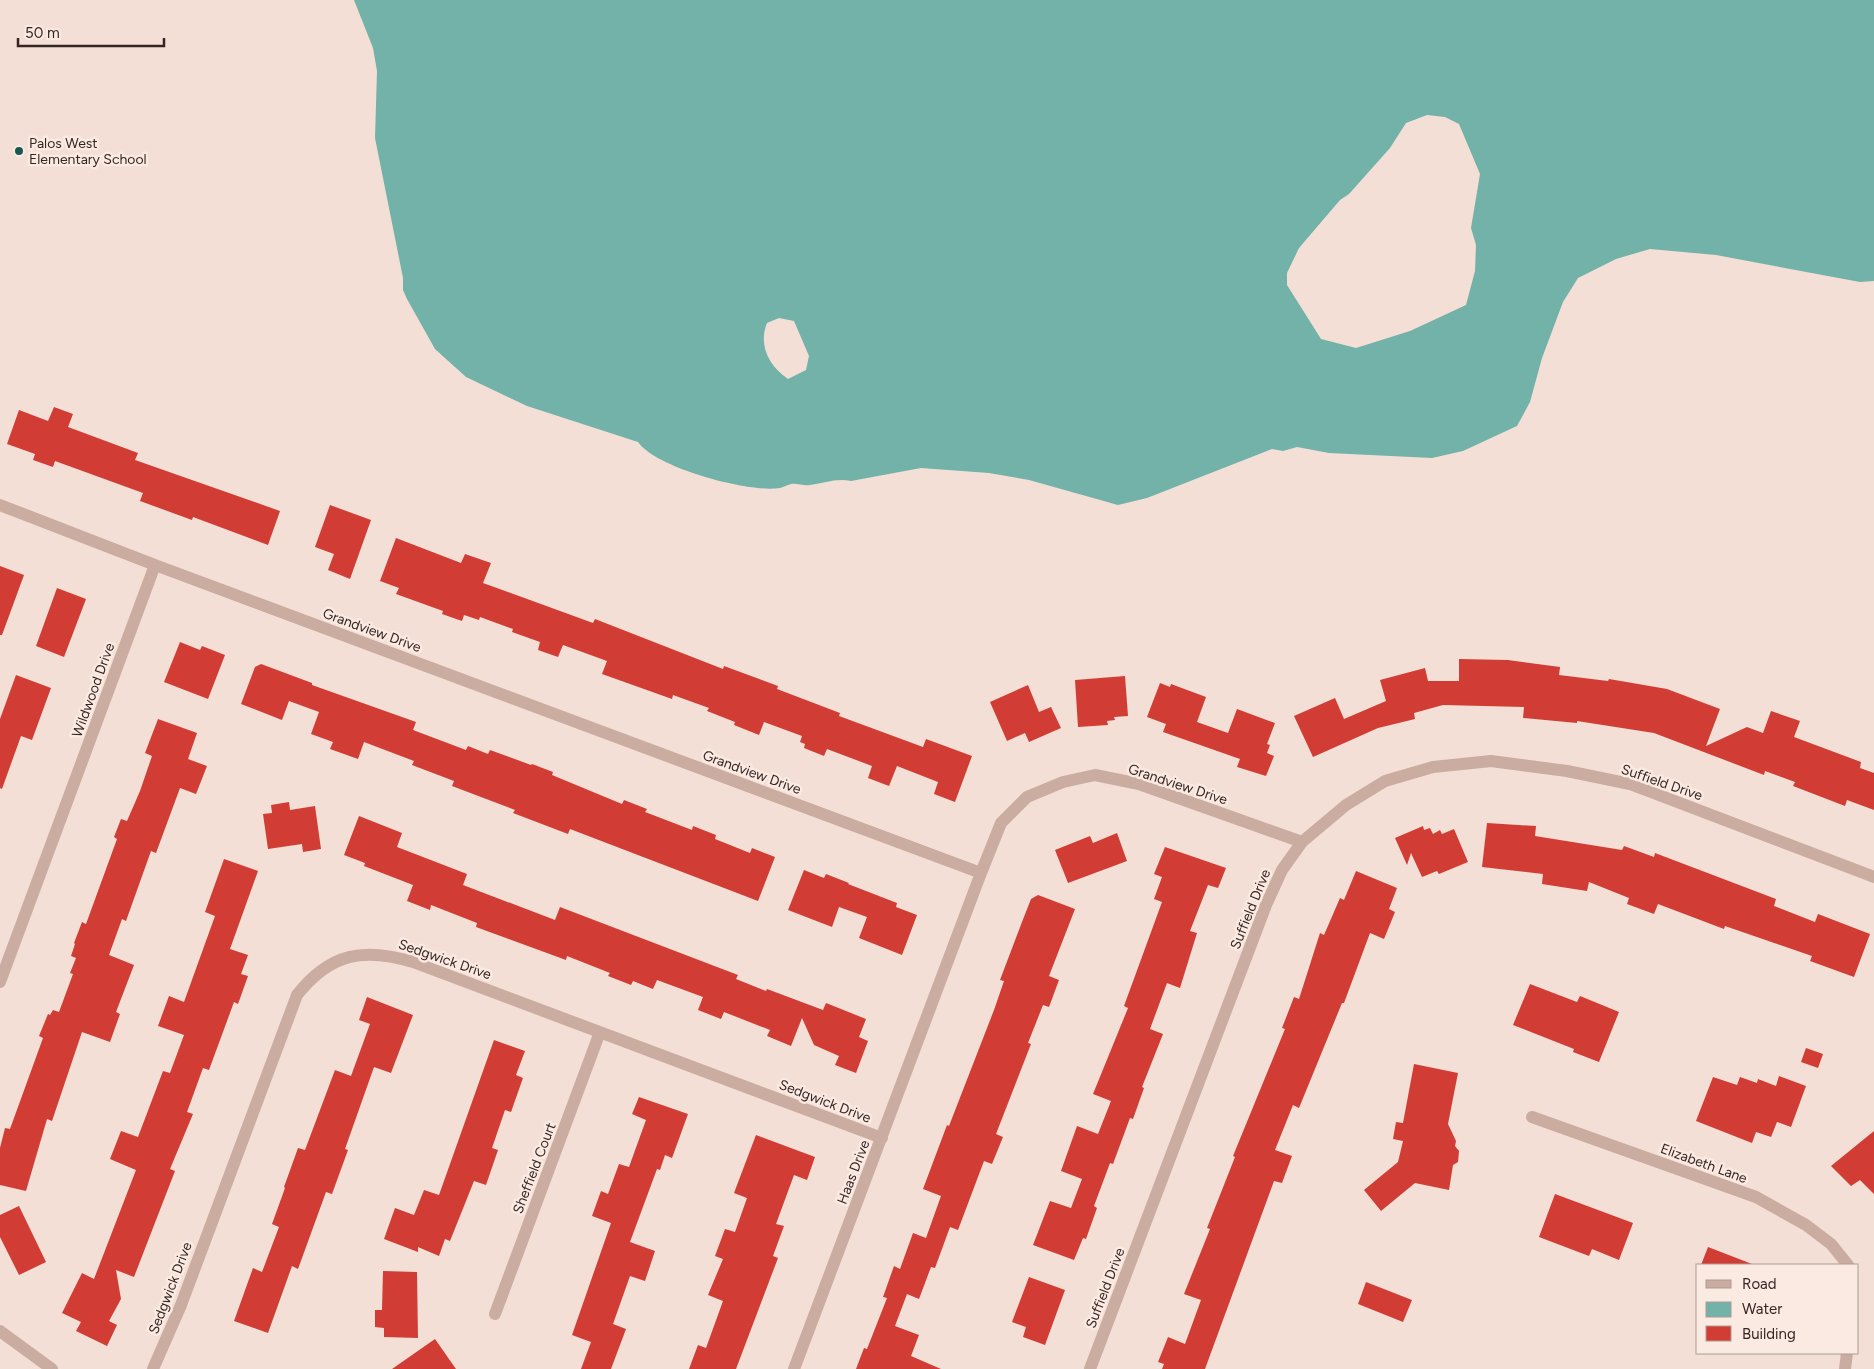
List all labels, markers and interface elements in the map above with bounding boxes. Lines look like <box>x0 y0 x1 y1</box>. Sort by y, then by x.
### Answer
scale bar <box>18 15 164 47</box>
text: 50 m <box>25 24 60 42</box>
place label: Palos West Elementary School <box>29 135 147 168</box>
marker: Palos West Elementary School <box>13 145 25 157</box>
street label: Grandview Drive <box>320 605 424 656</box>
street label: Wildwood Drive <box>69 640 119 740</box>
street label: Grandview Drive <box>700 747 804 798</box>
street label: Grandview Drive <box>1126 760 1230 809</box>
street label: Suffield Drive <box>1619 761 1705 804</box>
street label: Suffield Drive <box>1227 866 1274 952</box>
street label: Sedgwick Drive <box>396 936 494 983</box>
street label: Sedgwick Drive <box>776 1076 874 1127</box>
street label: Sheffield Court <box>509 1120 560 1216</box>
street label: Haas Drive <box>833 1137 874 1207</box>
street label: Elizabeth Lane <box>1658 1140 1750 1187</box>
street label: Sedgwick Drive <box>145 1239 196 1337</box>
street label: Suffield Drive <box>1082 1245 1129 1331</box>
legend <box>1696 1264 1859 1354</box>
text: Road <box>1742 1275 1777 1293</box>
text: Water <box>1742 1300 1782 1318</box>
text: Building <box>1742 1325 1796 1343</box>

